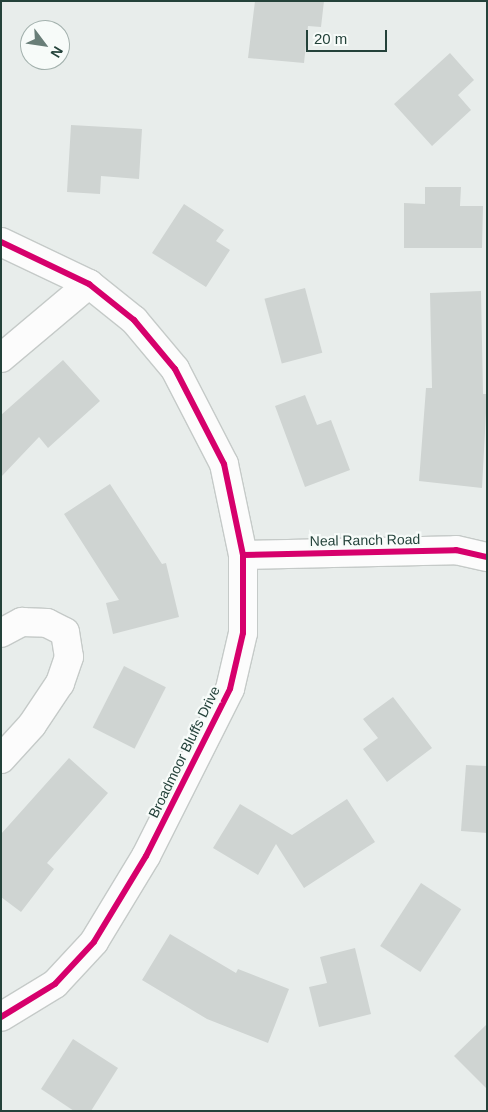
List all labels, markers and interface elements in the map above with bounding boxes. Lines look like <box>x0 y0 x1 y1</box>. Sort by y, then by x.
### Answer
north arrow <box>20 20 70 70</box>
scale bar <box>308 20 389 52</box>
text: 20 m <box>314 30 347 47</box>
text: N <box>48 44 66 61</box>
street label: Neal Ranch Road <box>310 531 420 549</box>
street label: Broadmoor Bluffs Drive <box>145 683 223 821</box>

